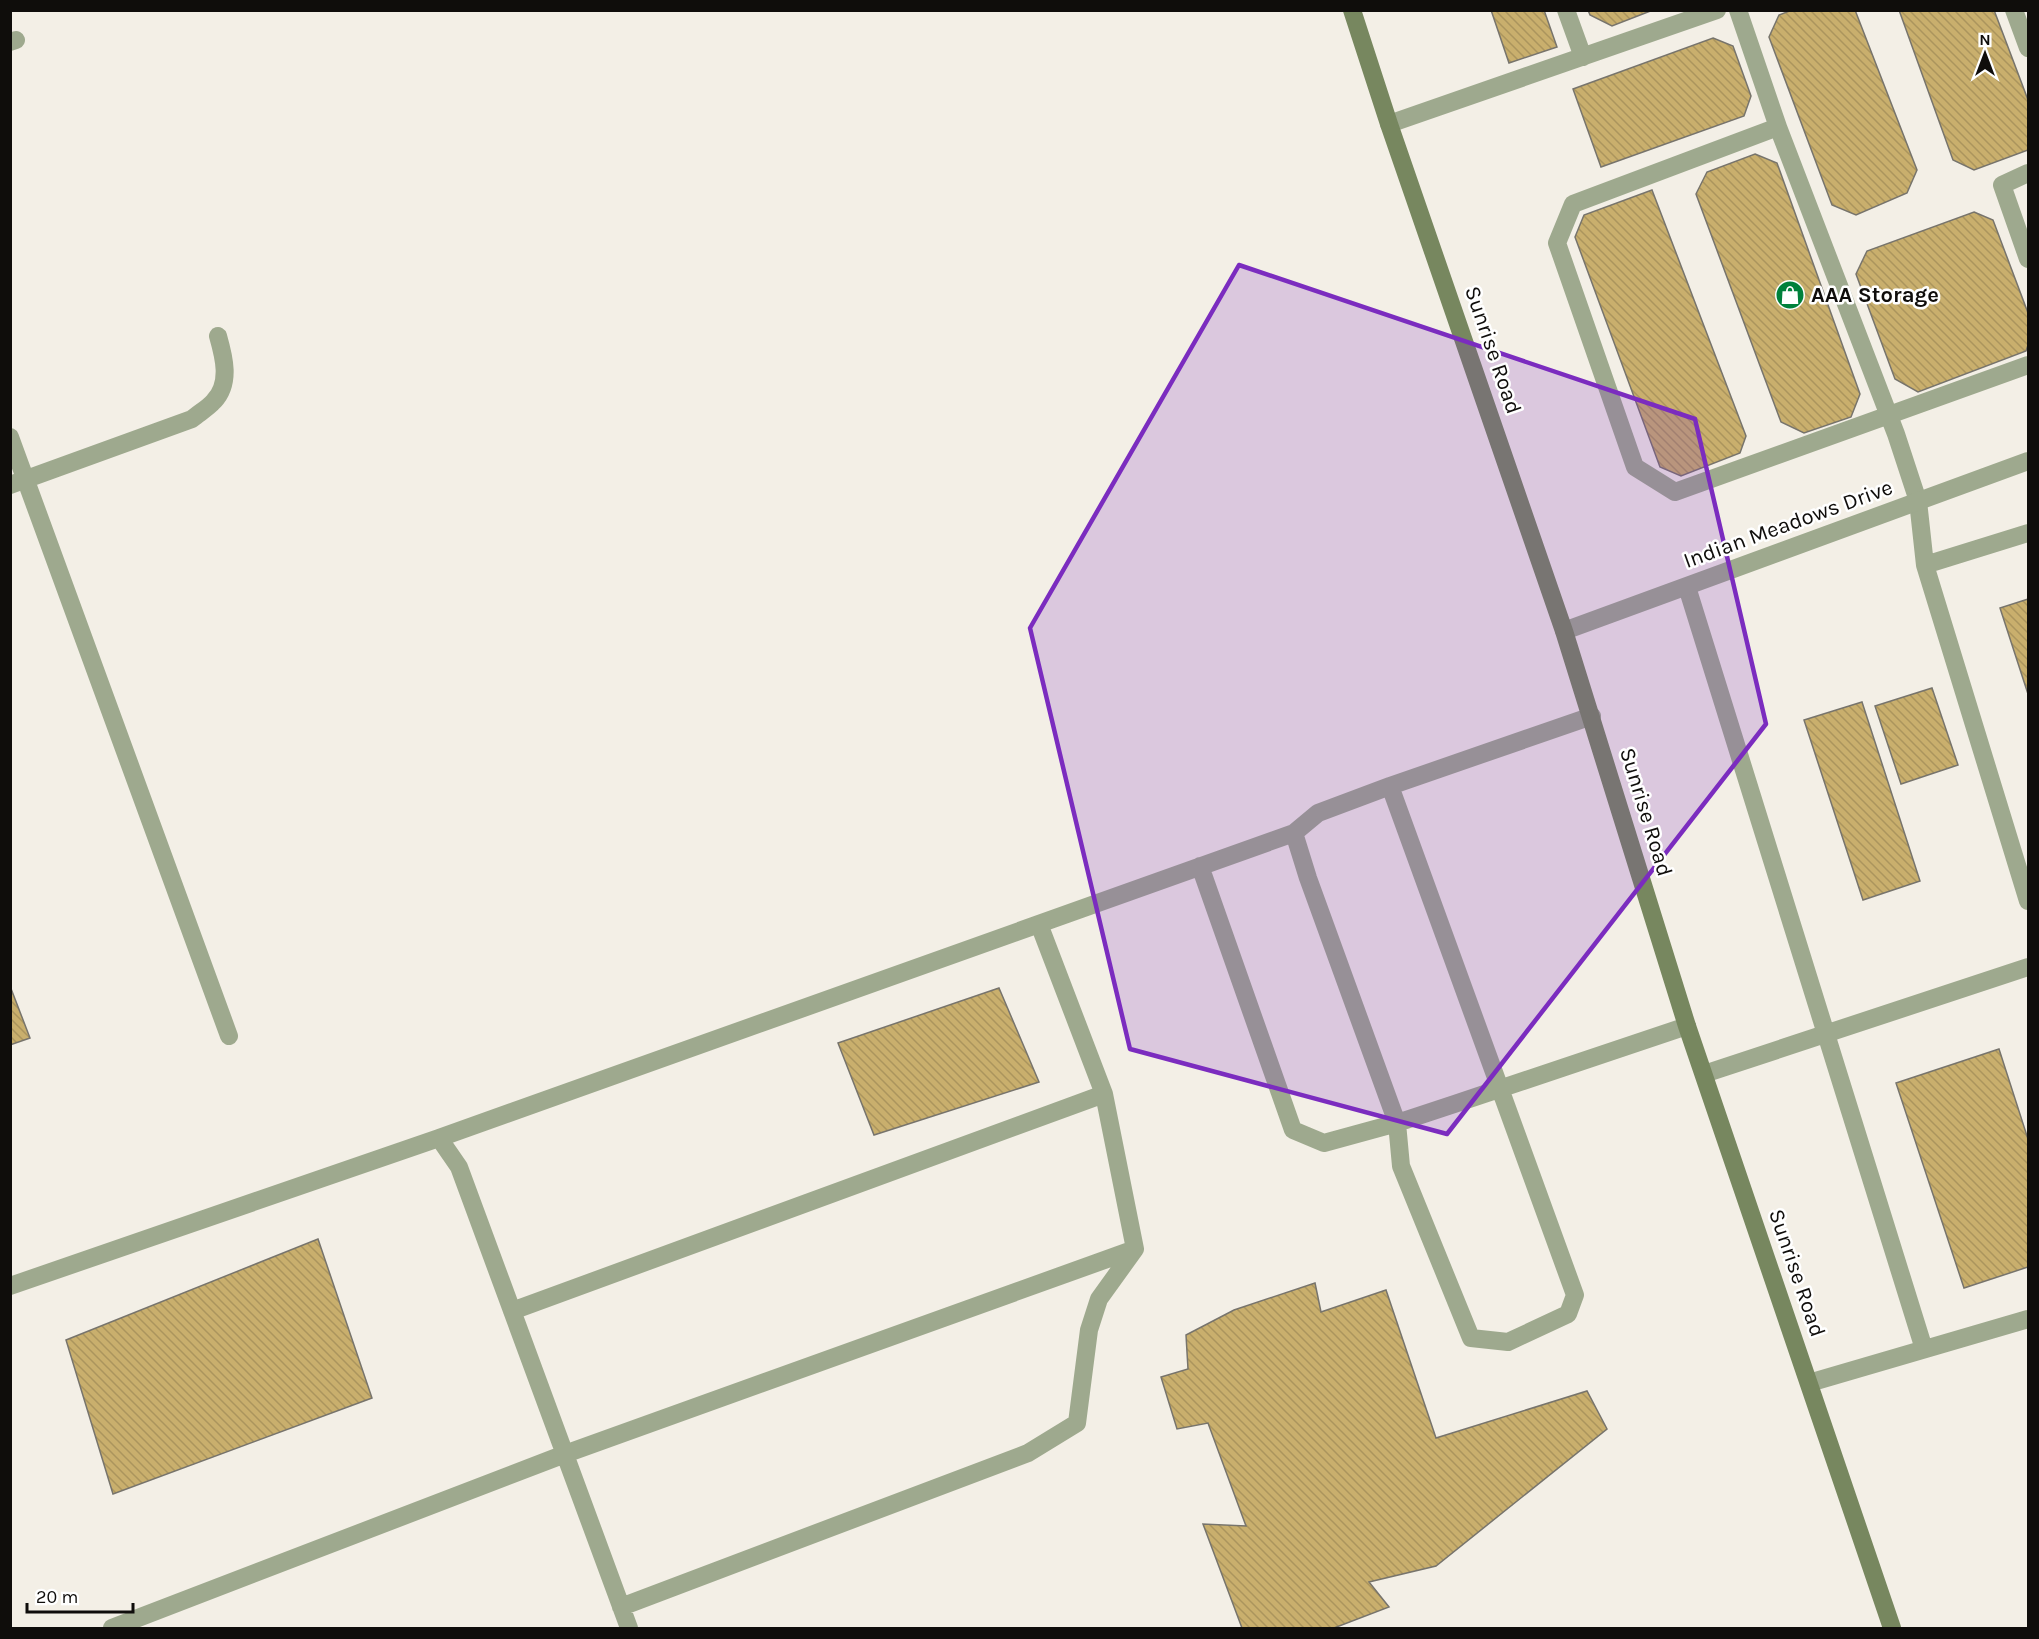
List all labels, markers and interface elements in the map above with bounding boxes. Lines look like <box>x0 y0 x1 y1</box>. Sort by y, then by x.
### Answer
north arrow <box>1955 24 2015 84</box>
text: N <box>1979 30 1991 49</box>
shop icon: AAA Storage <box>1774 279 1806 311</box>
place label: AAA Storage <box>1811 282 1939 308</box>
street label: Sunrise Road <box>1459 283 1527 417</box>
street label: Indian Meadows Drive <box>1680 474 1896 574</box>
street label: Sunrise Road <box>1614 745 1678 879</box>
street label: Sunrise Road <box>1763 1206 1831 1340</box>
scale bar <box>27 1576 134 1614</box>
text: 20 m <box>36 1586 78 1608</box>

